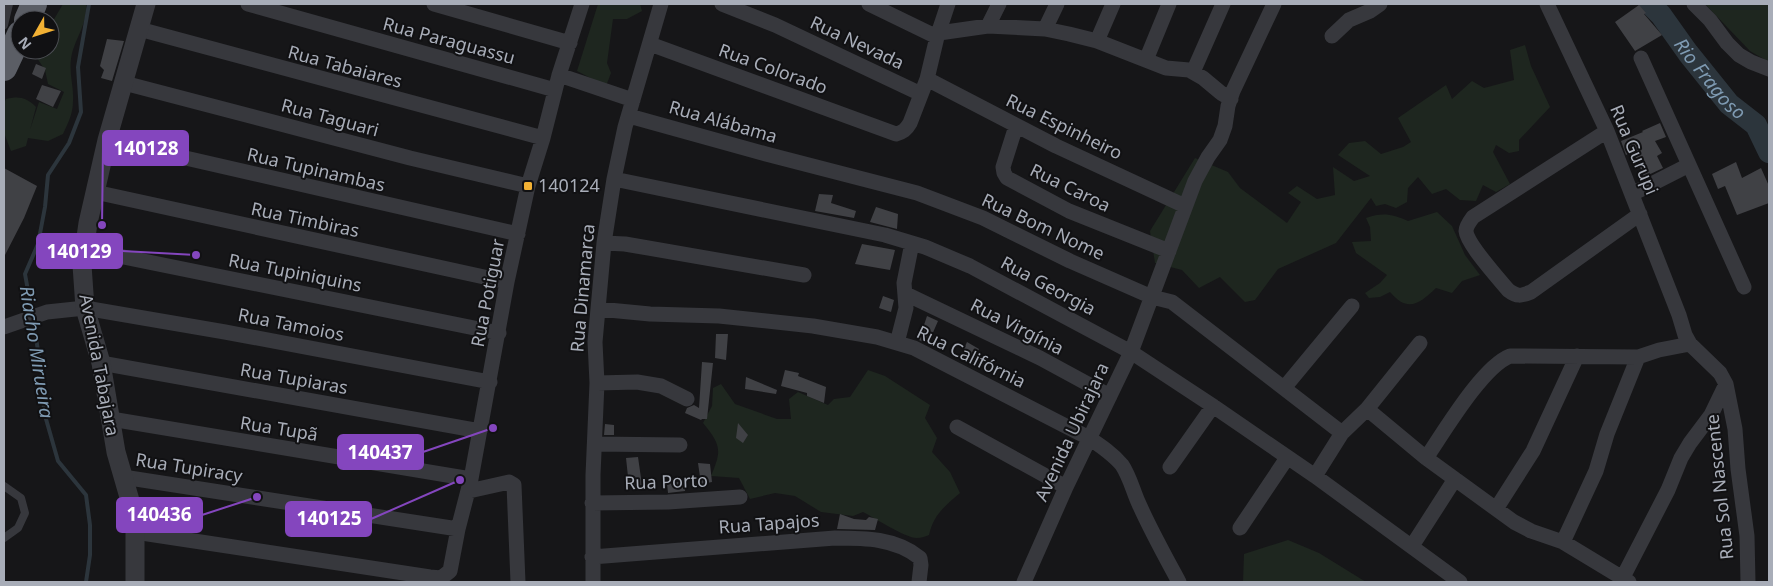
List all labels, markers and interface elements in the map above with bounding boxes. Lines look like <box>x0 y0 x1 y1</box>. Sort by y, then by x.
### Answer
north arrow <box>10 10 60 60</box>
street label: Rua Nevada <box>807 10 908 74</box>
street label: Rua Paraguassu <box>381 11 518 69</box>
text: N <box>14 33 35 54</box>
water label: Rio Fragoso <box>1668 33 1751 125</box>
street label: Rua Colorado <box>716 37 831 99</box>
street label: Rua Tabaiares <box>285 39 405 93</box>
street label: Rua Espinheiro <box>1002 88 1127 165</box>
street label: Rua Taguari <box>279 92 382 142</box>
street label: Rua Alábama <box>666 94 780 148</box>
street label: Rua Gurupi <box>1605 101 1665 198</box>
callout: 140128 <box>103 131 188 165</box>
text: 140128 <box>113 135 179 161</box>
street label: Rua Tupinambas <box>245 141 388 197</box>
street label: Rua Caroa <box>1026 157 1115 217</box>
place label: 140124 <box>538 173 600 197</box>
marker: 140124 <box>522 180 534 192</box>
street label: Rua Bom Nome <box>978 187 1109 265</box>
street label: Rua Timbiras <box>249 196 362 242</box>
street label: Rua Dinamarca <box>564 223 600 353</box>
callout: 140129 <box>37 234 122 268</box>
street label: Rua Potiguar <box>465 236 509 349</box>
text: 140129 <box>46 238 112 264</box>
street label: Rua Tupiniquins <box>226 247 364 297</box>
street label: Rua Georgia <box>997 250 1100 320</box>
water label: Riacho Mirueira <box>14 284 60 420</box>
street label: Avenida Tabajara <box>74 292 126 438</box>
street label: Rua Virgínia <box>967 292 1068 360</box>
street label: Rua Tamoios <box>236 302 346 346</box>
street label: Rua Califórnia <box>913 319 1030 393</box>
street label: Rua Tupiaras <box>238 357 350 399</box>
street label: Avenida Ubirajara <box>1028 358 1114 505</box>
street label: Rua Tupã <box>239 410 320 446</box>
street label: Rua Sol Nascente <box>1699 413 1739 561</box>
callout: 140437 <box>338 435 423 469</box>
text: 140437 <box>347 439 413 465</box>
street label: Rua Tupiracy <box>134 447 245 487</box>
street label: Rua Porto <box>624 468 708 494</box>
callout: 140436 <box>117 498 202 532</box>
text: 140436 <box>126 501 192 527</box>
callout: 140125 <box>286 502 371 536</box>
text: 140125 <box>296 505 362 531</box>
street label: Rua Tapajos <box>718 508 820 538</box>

